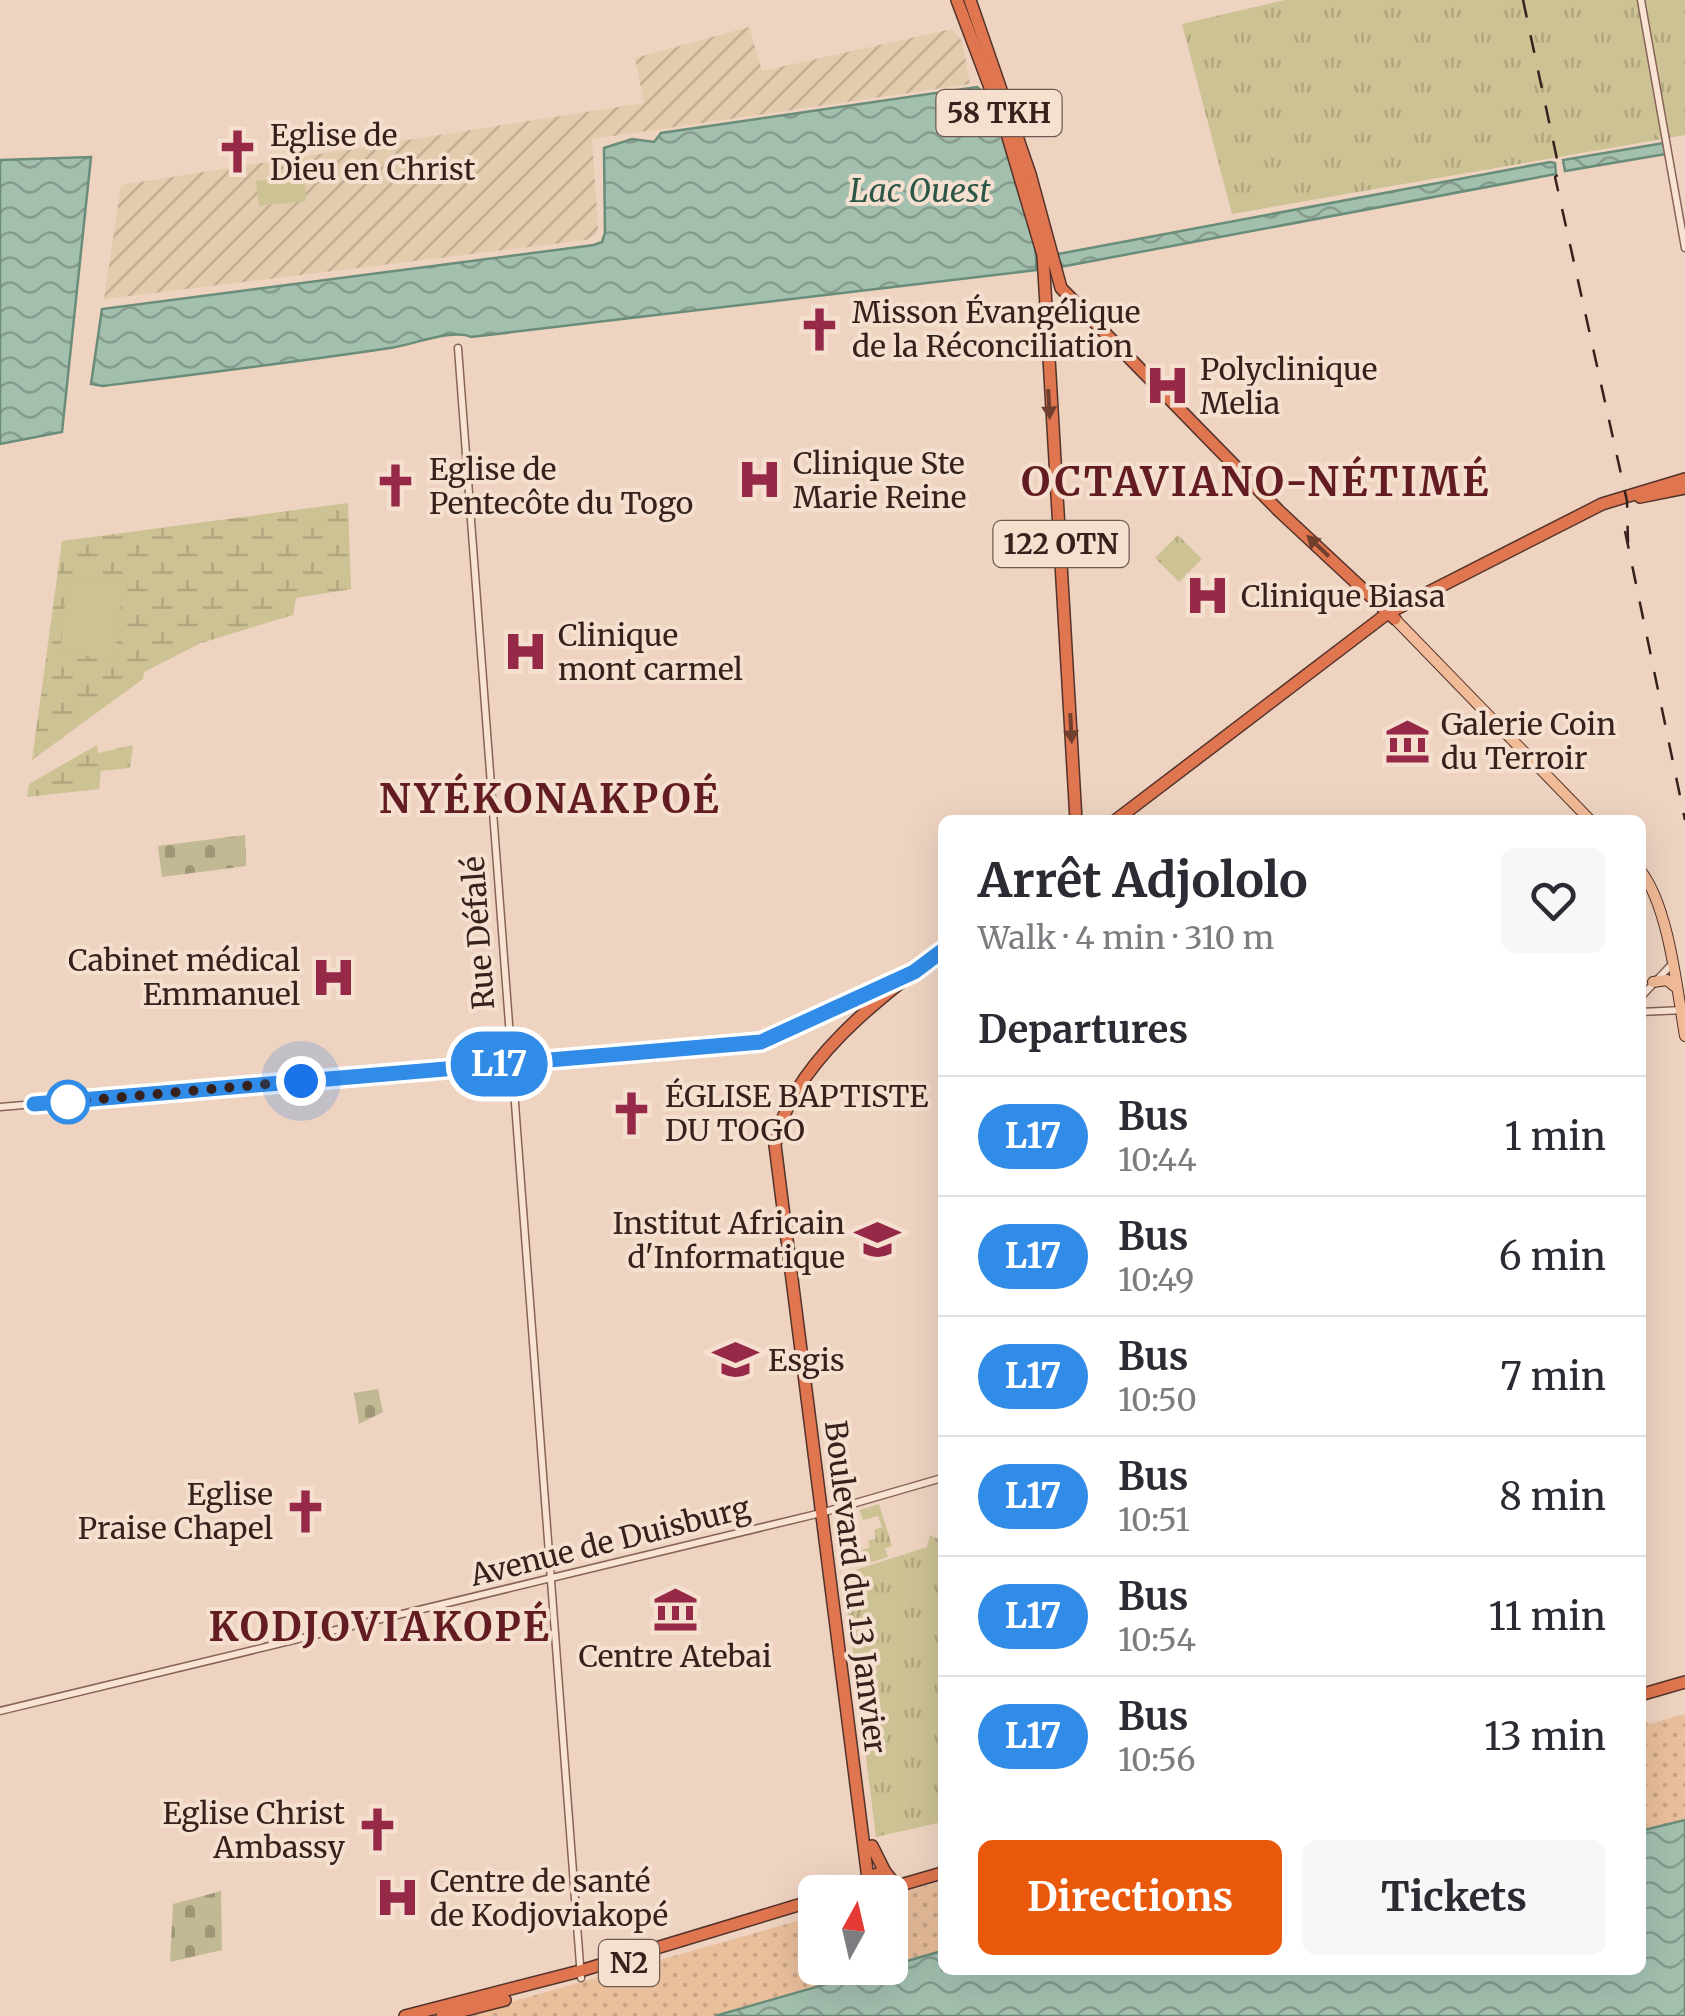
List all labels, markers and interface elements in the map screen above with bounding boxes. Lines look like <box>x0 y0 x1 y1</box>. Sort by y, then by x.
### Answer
road number: 58 TKH <box>936 90 1062 136</box>
place label: Eglise de Dieu en Christ <box>270 116 476 188</box>
church icon: Eglise de Dieu en Christ <box>213 128 261 176</box>
water label: Lac Ouest <box>849 171 991 211</box>
place label: Misson Évangélique de la Réconciliation <box>852 293 1140 365</box>
church icon: Misson Évangélique de la Réconciliation <box>795 305 843 353</box>
place label: Polyclinique Melia <box>1200 350 1377 422</box>
hospital icon: Polyclinique Melia <box>1143 362 1191 410</box>
one-way arrow <box>1041 388 1057 420</box>
place label: Clinique Ste Marie Reine <box>793 444 966 516</box>
place label: Eglise de Pentecôte du Togo <box>429 450 693 522</box>
district label: OCTAVIANO-NÉTIMÉ <box>1021 455 1491 507</box>
hospital icon: Clinique Ste Marie Reine <box>736 456 784 504</box>
church icon: Eglise de Pentecôte du Togo <box>372 462 420 510</box>
road number: 122 OTN <box>994 521 1128 567</box>
one-way arrow <box>1306 535 1330 558</box>
hospital icon: Clinique Biasa <box>1184 572 1232 620</box>
place label: Clinique Biasa <box>1241 577 1445 615</box>
place label: Clinique mont carmel <box>558 616 743 688</box>
hospital icon: Clinique mont carmel <box>501 628 549 676</box>
place label: Galerie Coin du Terroir <box>1441 705 1616 777</box>
one-way arrow <box>1063 712 1079 744</box>
museum icon: Galerie Coin du Terroir <box>1384 717 1432 765</box>
district label: NYÉKONAKPOÉ <box>379 772 721 824</box>
button: heart <box>1501 848 1606 953</box>
text: Arrêt Adjololo <box>978 850 1308 910</box>
street label: Rue Défalé <box>454 855 502 1011</box>
text: Walk · 4 min · 310 m <box>978 918 1274 958</box>
place label: Cabinet médical Emmanuel <box>68 941 300 1013</box>
hospital icon: Cabinet médical Emmanuel <box>309 953 357 1001</box>
text: Departures <box>978 1006 1188 1053</box>
line badge: L17 <box>442 1032 556 1096</box>
text: L17 <box>471 1042 527 1086</box>
your location <box>276 1056 326 1106</box>
place label: ÉGLISE BAPTISTE DU TOGO <box>665 1077 928 1149</box>
unlabelled marker <box>47 1081 89 1123</box>
church icon: ÉGLISE BAPTISTE DU TOGO <box>608 1089 656 1137</box>
text: Bus <box>1118 1093 1188 1140</box>
text: 1 min <box>1505 1113 1606 1160</box>
text: L17 <box>1005 1114 1061 1158</box>
text: 10:44 <box>1118 1140 1197 1180</box>
place label: Institut Africain d'Informatique <box>613 1204 845 1276</box>
text: Bus <box>1118 1213 1188 1260</box>
school or university icon: Institut Africain d'Informatique <box>854 1216 902 1264</box>
text: 6 min <box>1499 1233 1606 1280</box>
text: L17 <box>1005 1234 1061 1278</box>
text: 10:49 <box>1118 1260 1194 1300</box>
text: Bus <box>1118 1333 1188 1380</box>
school or university icon: Esgis <box>711 1336 759 1384</box>
place label: Esgis <box>768 1341 845 1379</box>
text: 7 min <box>1500 1353 1606 1400</box>
text: L17 <box>1005 1354 1061 1398</box>
text: 10:50 <box>1118 1380 1197 1420</box>
street label: Boulevard du 13 Janvier <box>817 1418 895 1756</box>
text: Bus <box>1118 1453 1188 1500</box>
text: 8 min <box>1499 1473 1606 1520</box>
text: L17 <box>1005 1474 1061 1518</box>
place label: Eglise Praise Chapel <box>78 1475 273 1547</box>
church icon: Eglise Praise Chapel <box>282 1487 330 1535</box>
street label: Avenue de Duisburg <box>465 1488 754 1594</box>
text: 10:51 <box>1118 1500 1190 1540</box>
text: Bus <box>1118 1573 1188 1620</box>
museum icon: Centre Atebai <box>651 1585 699 1633</box>
text: 11 min <box>1489 1593 1606 1640</box>
text: L17 <box>1005 1594 1061 1638</box>
district label: KODJOVIAKOPÉ <box>209 1600 551 1652</box>
text: 10:54 <box>1118 1620 1196 1660</box>
place label: Centre Atebai <box>578 1637 772 1675</box>
text: Bus <box>1118 1693 1188 1740</box>
text: 13 min <box>1484 1713 1606 1760</box>
text: L17 <box>1005 1714 1061 1758</box>
text: 10:56 <box>1118 1740 1196 1780</box>
place label: Eglise Christ Ambassy <box>163 1794 346 1866</box>
church icon: Eglise Christ Ambassy <box>354 1806 402 1854</box>
button: Directions <box>978 1840 1282 1955</box>
button: Tickets <box>1302 1840 1606 1955</box>
place label: Centre de santé de Kodjoviakopé <box>430 1862 668 1934</box>
hospital icon: Centre de santé de Kodjoviakopé <box>373 1874 421 1922</box>
north arrow <box>798 1875 908 1985</box>
map controls <box>798 1875 908 1985</box>
road number: N2 <box>599 1940 659 1986</box>

